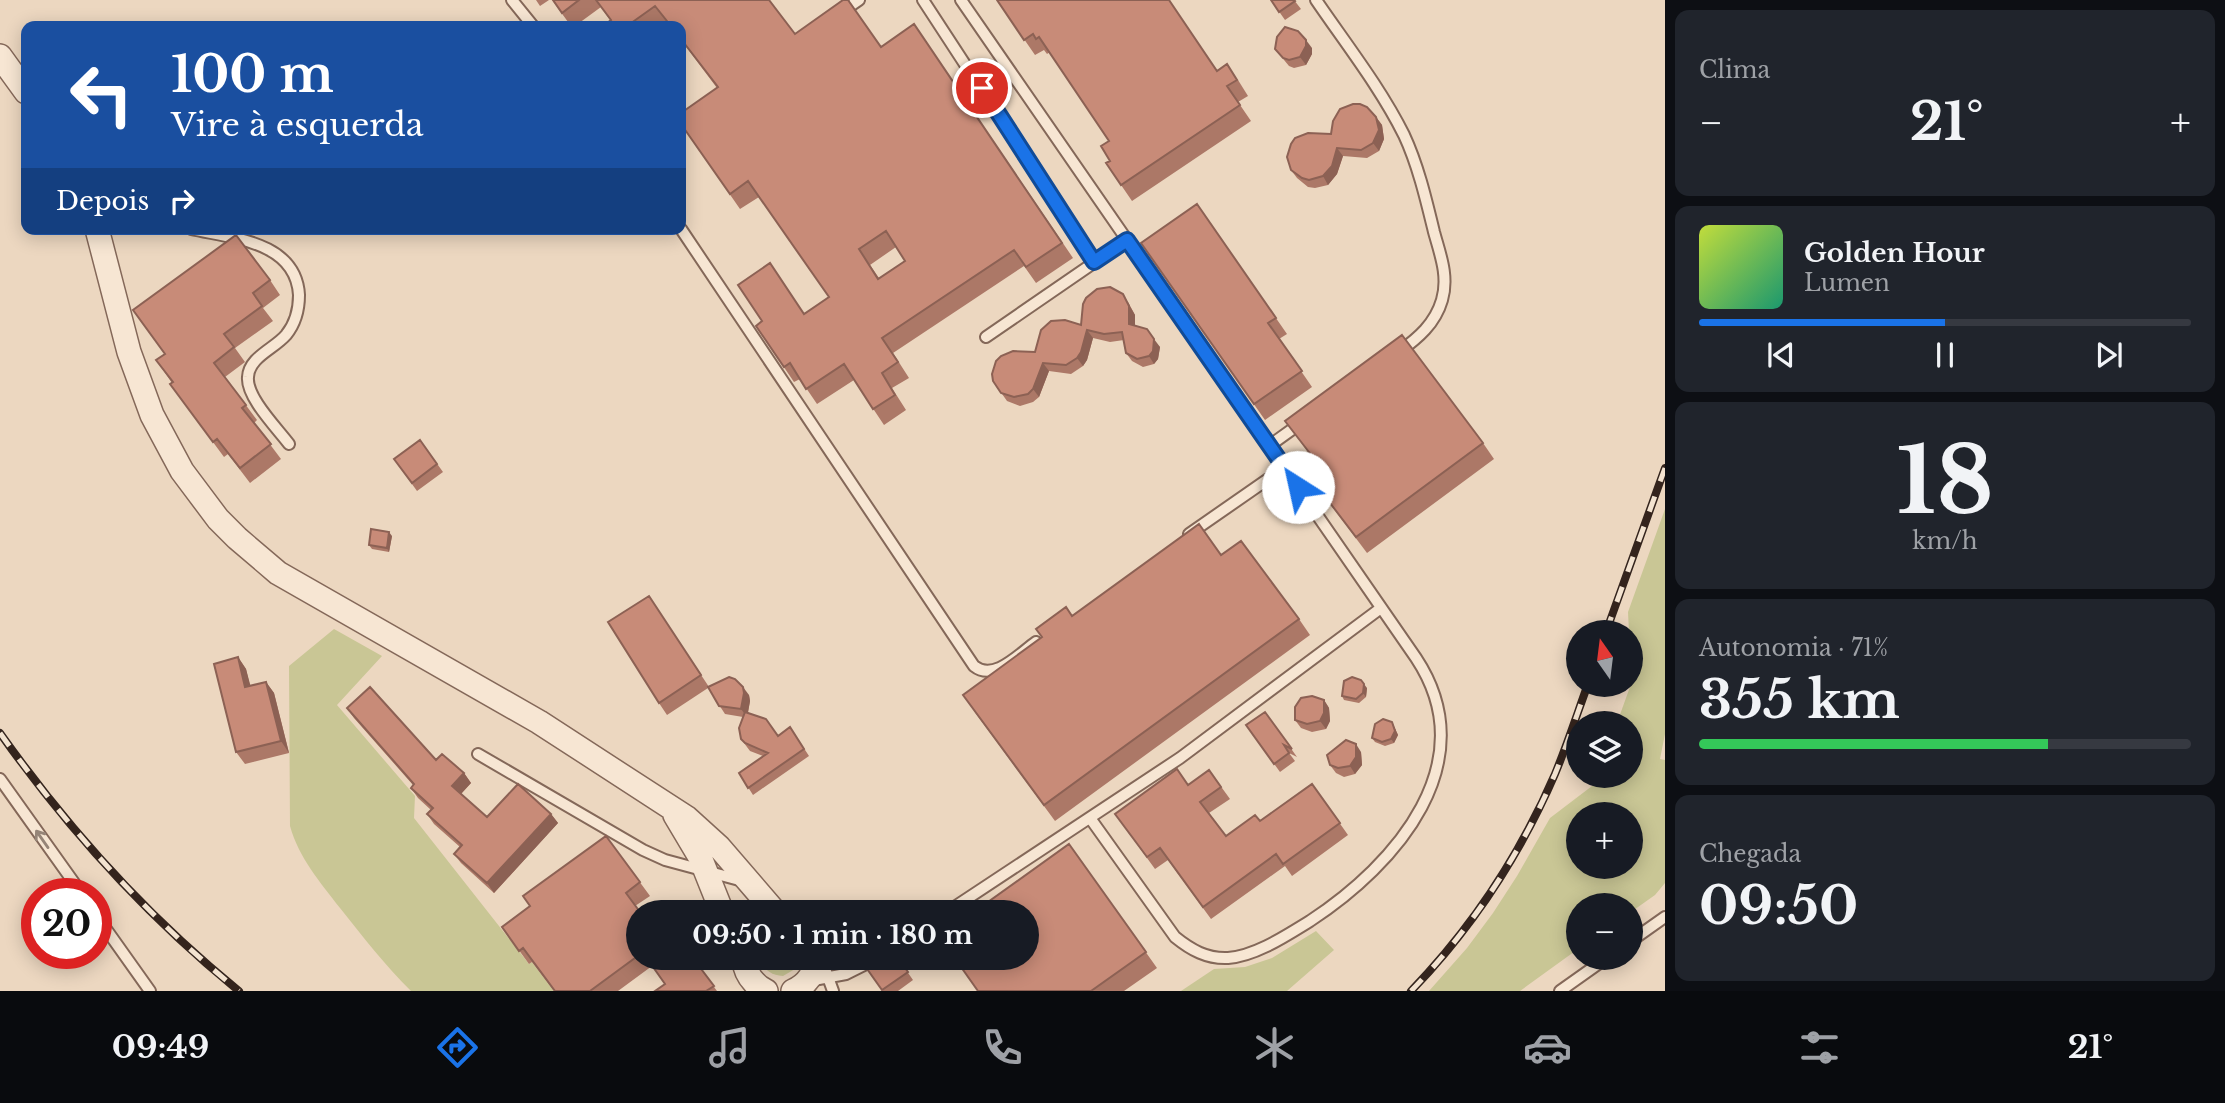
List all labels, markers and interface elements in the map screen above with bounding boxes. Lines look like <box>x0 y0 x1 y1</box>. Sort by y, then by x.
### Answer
text: 100 m <box>171 44 334 105</box>
icon: left <box>56 49 147 140</box>
text: Clima <box>1699 56 1770 84</box>
pin <box>952 58 1012 118</box>
icon: arrive <box>963 69 1001 107</box>
text: 21° <box>1910 90 1984 154</box>
text: − <box>1699 99 1723 146</box>
text: + <box>2170 99 2191 146</box>
text: Vire à esquerda <box>171 105 424 145</box>
icon: right <box>163 182 201 220</box>
text: Depois <box>56 185 149 217</box>
text: Golden Hour <box>1804 237 1985 269</box>
text: Lumen <box>1804 269 1890 297</box>
icon: previous <box>1762 336 1800 374</box>
icon: pause <box>1926 336 1964 374</box>
icon: next <box>2090 336 2128 374</box>
text: 18 <box>1896 425 1994 538</box>
position arrow <box>1261 450 1335 524</box>
text: km/h <box>1912 527 1978 555</box>
north arrow <box>1566 620 1643 696</box>
map controls <box>1566 620 1643 970</box>
text: Autonomia · 71% <box>1699 634 1889 662</box>
text: 355 km <box>1699 668 1900 732</box>
button: layers <box>1566 711 1643 788</box>
button: + <box>1566 802 1643 879</box>
one-way arrow <box>35 830 49 849</box>
text: Chegada <box>1699 840 1801 868</box>
text: 09:50 <box>1699 874 1858 938</box>
speed limit sign: 20 <box>21 878 112 969</box>
button: − <box>1566 893 1643 970</box>
text: 09:50 · 1 min · 180 m <box>692 919 973 951</box>
icon: directions <box>433 1023 482 1072</box>
icon: music <box>705 1023 754 1072</box>
icon: phone <box>978 1023 1027 1072</box>
icon: climate <box>1250 1023 1299 1072</box>
icon: car <box>1523 1023 1572 1072</box>
icon: filters <box>1795 1023 1844 1072</box>
text: 09:49 <box>112 1027 209 1067</box>
text: 21° <box>2068 1027 2113 1067</box>

